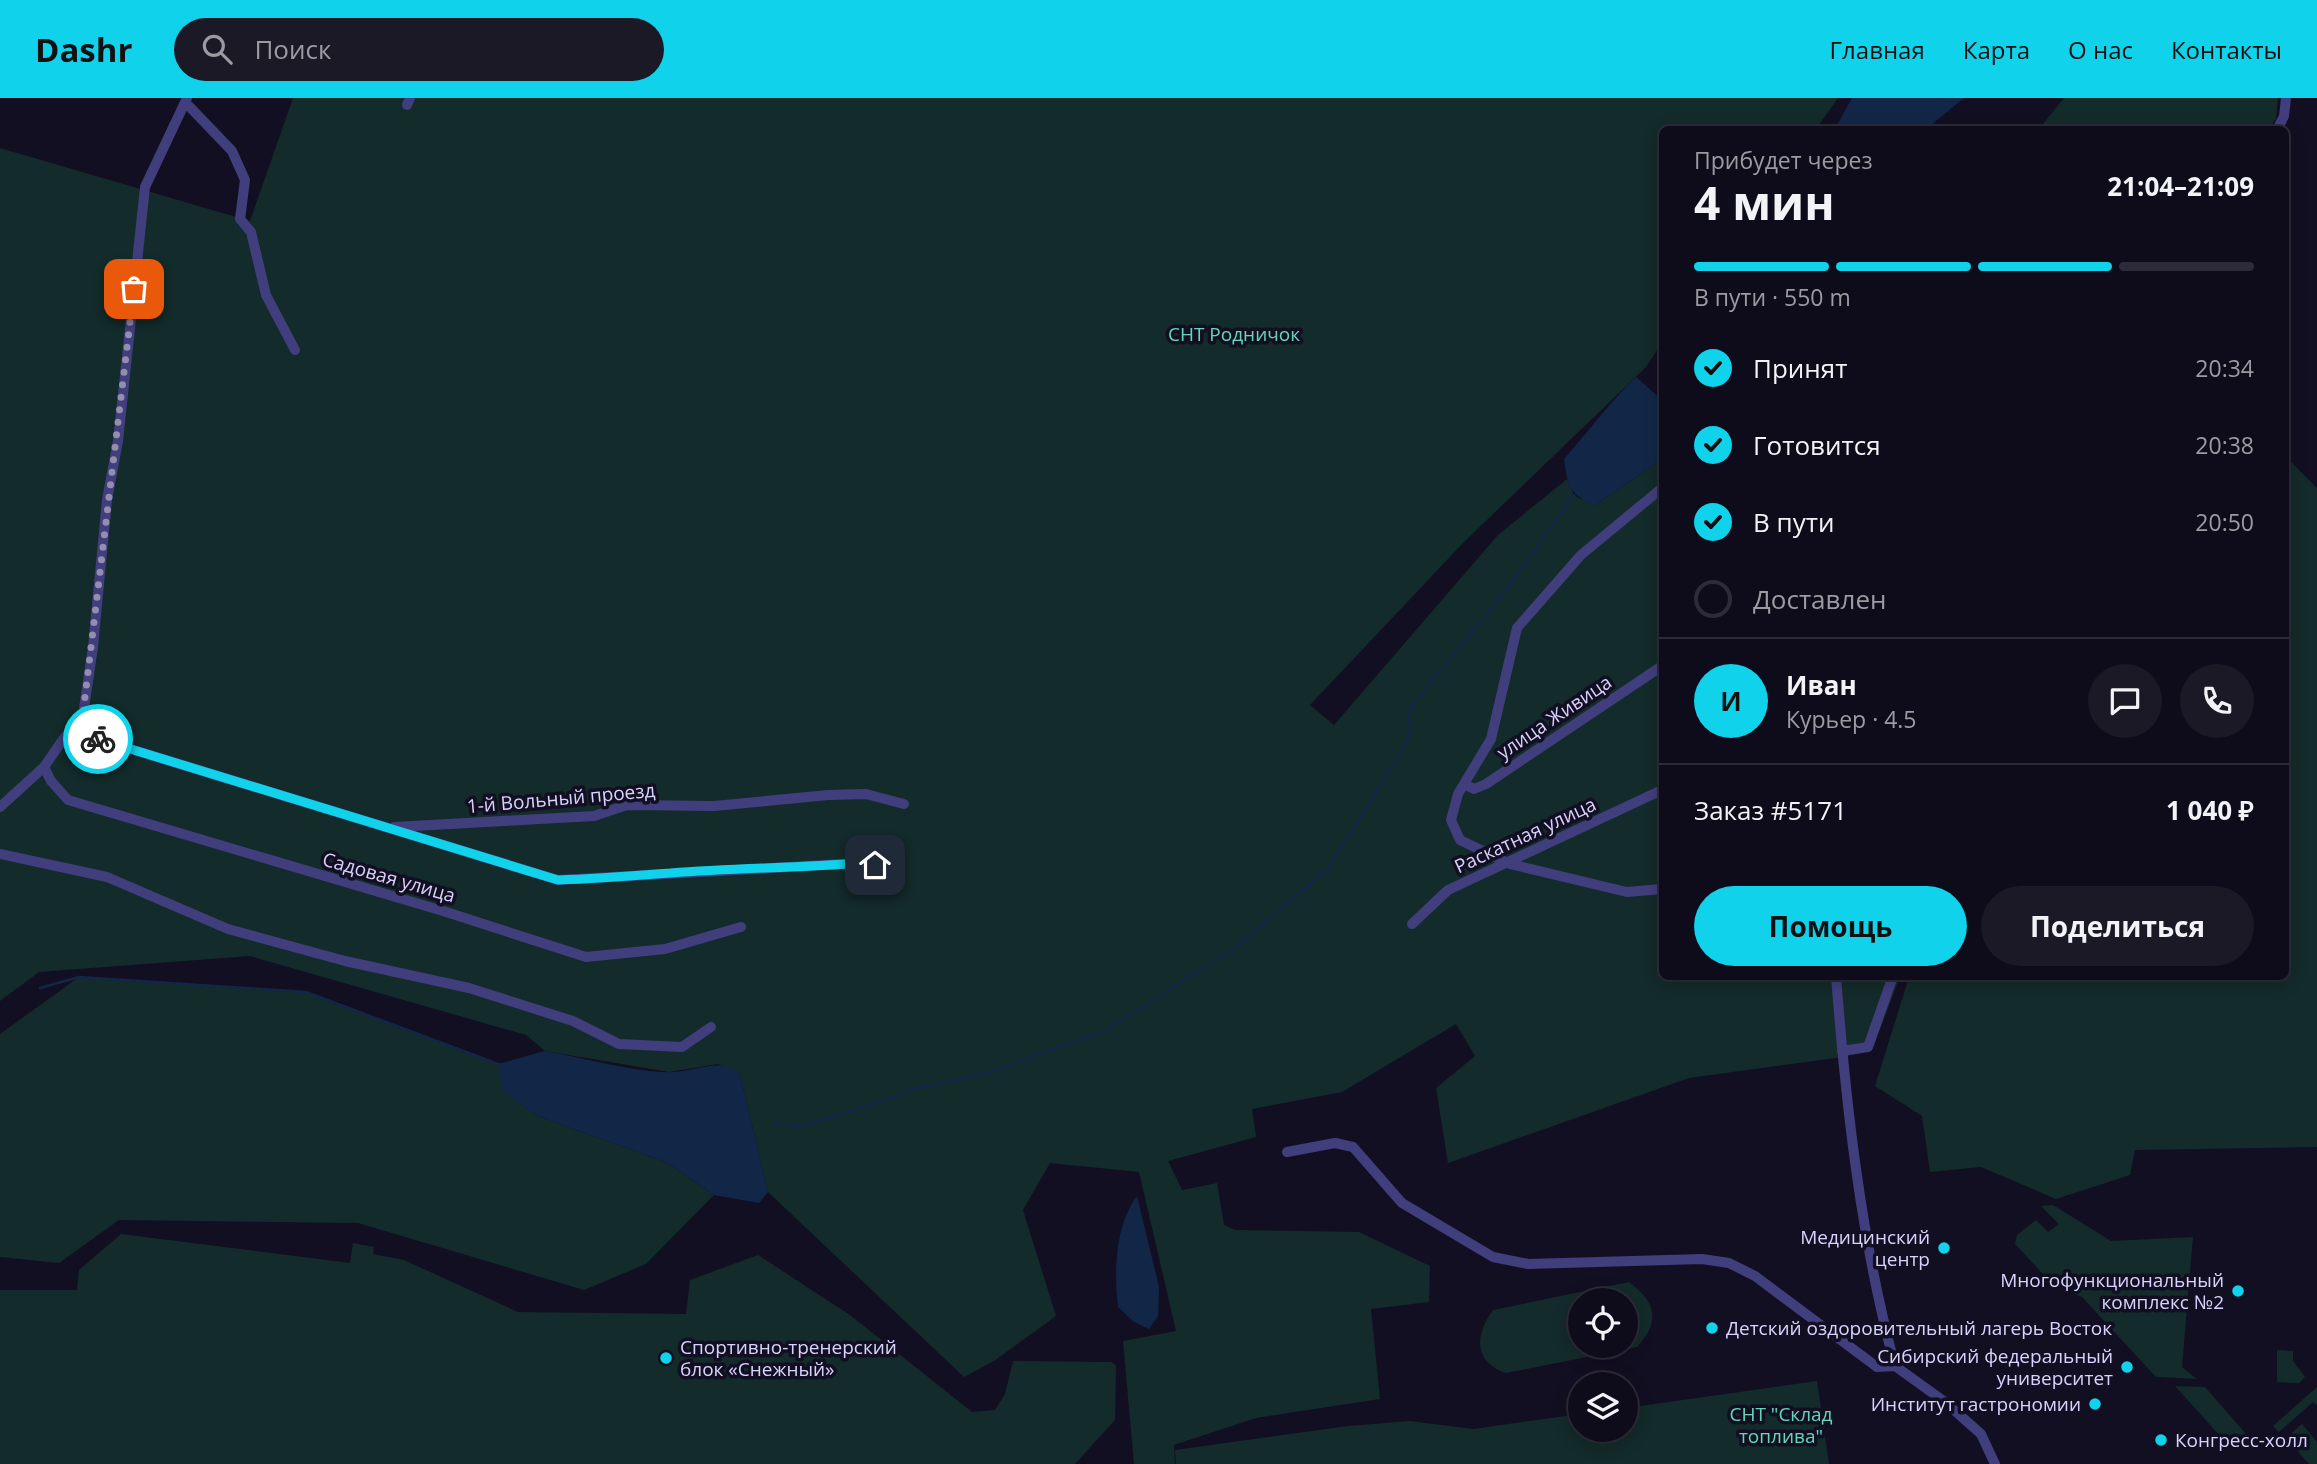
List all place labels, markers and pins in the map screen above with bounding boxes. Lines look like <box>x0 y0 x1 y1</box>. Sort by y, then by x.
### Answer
pin <box>104 259 164 319</box>
pin <box>845 835 905 895</box>
place label: Медицинский центр <box>1800 1224 1930 1272</box>
marker: Медицинский центр <box>1936 1240 1952 1256</box>
place label: Многофункциональный комплекс №2 <box>2000 1267 2224 1315</box>
marker: Многофункциональный комплекс №2 <box>2230 1283 2246 1299</box>
place label: Детский оздоровительный лагерь Восток <box>1726 1315 2112 1341</box>
marker: Детский оздоровительный лагерь Восток <box>1704 1320 1720 1336</box>
place label: Спортивно-тренерский блок «Снежный» <box>680 1334 897 1382</box>
place label: Сибирский федеральный университет <box>1877 1343 2113 1391</box>
marker: Спортивно-тренерский блок «Снежный» <box>658 1350 674 1366</box>
marker: Сибирский федеральный университет <box>2119 1359 2135 1375</box>
place label: Институт гастрономии <box>1871 1391 2081 1417</box>
marker: Институт гастрономии <box>2087 1396 2103 1412</box>
place label: Конгресс-холл <box>2175 1427 2308 1453</box>
marker: Конгресс-холл <box>2153 1432 2169 1448</box>

